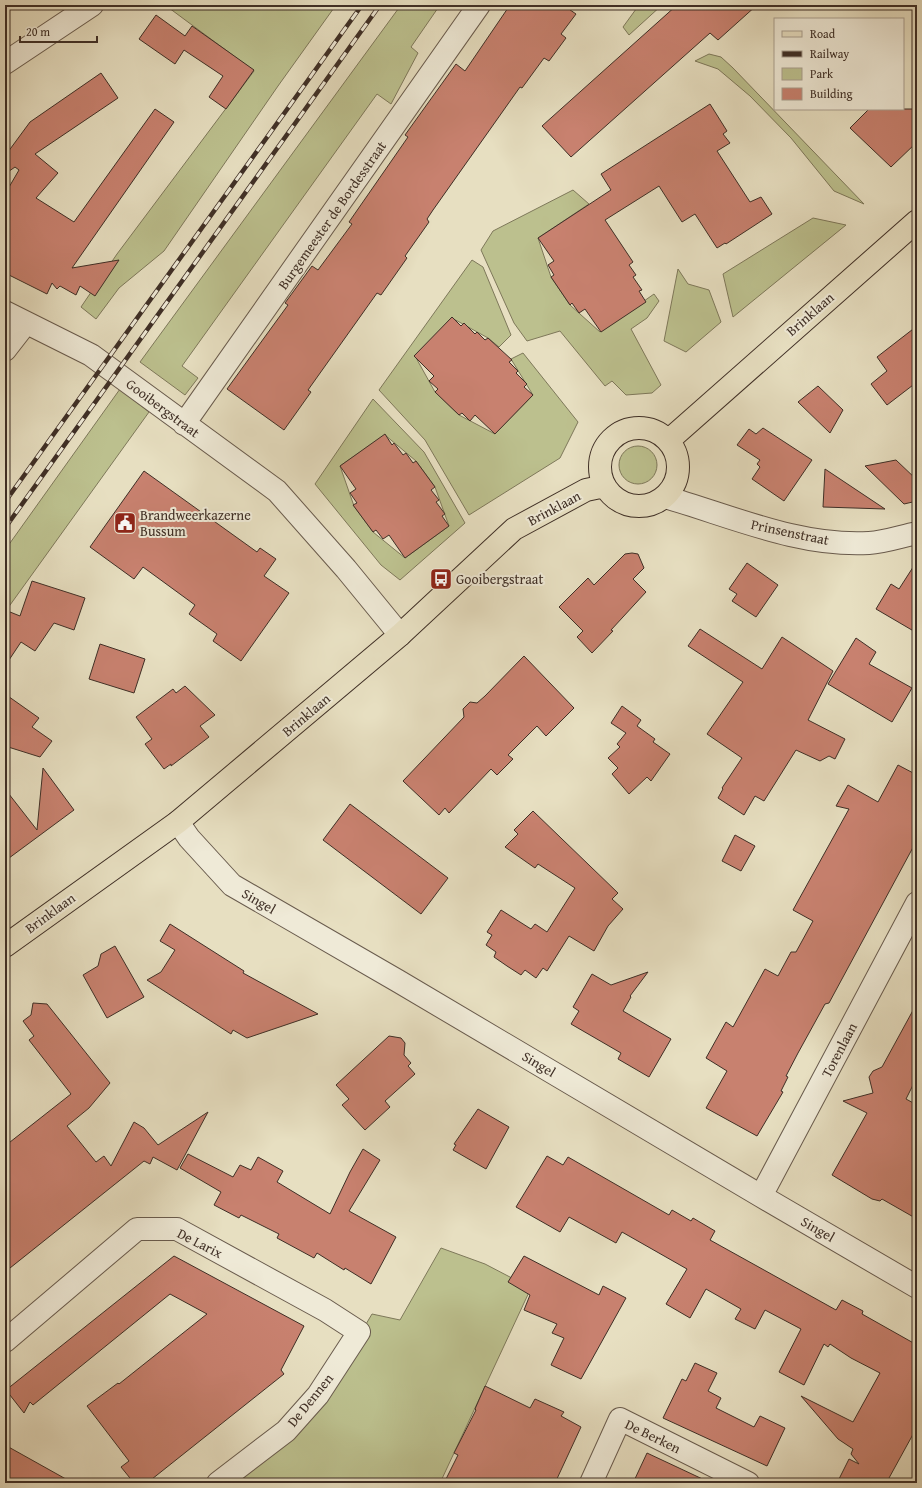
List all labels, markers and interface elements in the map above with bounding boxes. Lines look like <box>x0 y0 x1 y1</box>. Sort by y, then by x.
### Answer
scale bar <box>20 18 97 44</box>
legend <box>774 18 904 110</box>
text: 20 m <box>26 23 50 40</box>
text: Road <box>810 25 836 42</box>
text: Railway <box>810 45 849 62</box>
text: Park <box>810 65 834 82</box>
text: Building <box>810 85 853 102</box>
street label: Burgemeester de Bordesstraat <box>273 137 391 293</box>
street label: Brinklaan <box>782 287 838 340</box>
street label: Gooibergstraat <box>122 374 204 442</box>
street label: Brinklaan <box>524 486 584 530</box>
place label: Brandweerkazerne Bussum <box>140 505 251 541</box>
public building icon: Brandweerkazerne Bussum <box>112 510 138 536</box>
street label: Prinsenstraat <box>749 514 831 550</box>
bus stop icon: Gooibergstraat <box>428 566 454 592</box>
place label: Gooibergstraat <box>456 569 543 589</box>
street label: Brinklaan <box>277 689 335 741</box>
street label: Singel <box>238 883 280 919</box>
street label: Brinklaan <box>21 888 79 938</box>
street label: Torenlaan <box>816 1019 862 1081</box>
street label: Singel <box>518 1046 560 1082</box>
street label: Singel <box>797 1211 839 1247</box>
street label: De Larix <box>174 1223 227 1263</box>
street label: De Dennen <box>282 1369 338 1431</box>
street label: De Berken <box>622 1414 684 1458</box>

